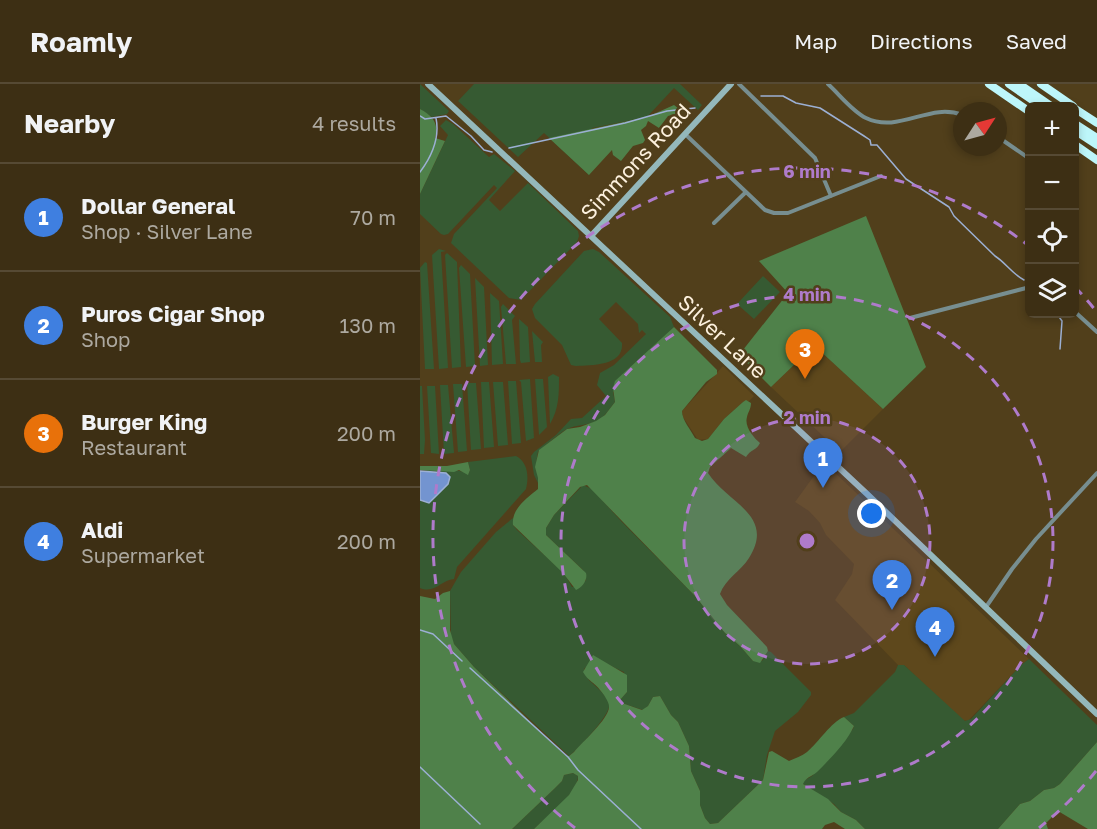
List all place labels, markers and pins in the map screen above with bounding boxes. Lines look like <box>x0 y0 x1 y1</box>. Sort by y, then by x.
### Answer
pin: 3 <box>786 330 824 379</box>
pin: 1 <box>804 438 842 488</box>
centre of rings <box>797 531 817 551</box>
pin: 2 <box>872 560 912 610</box>
pin: 4 <box>916 608 954 657</box>

